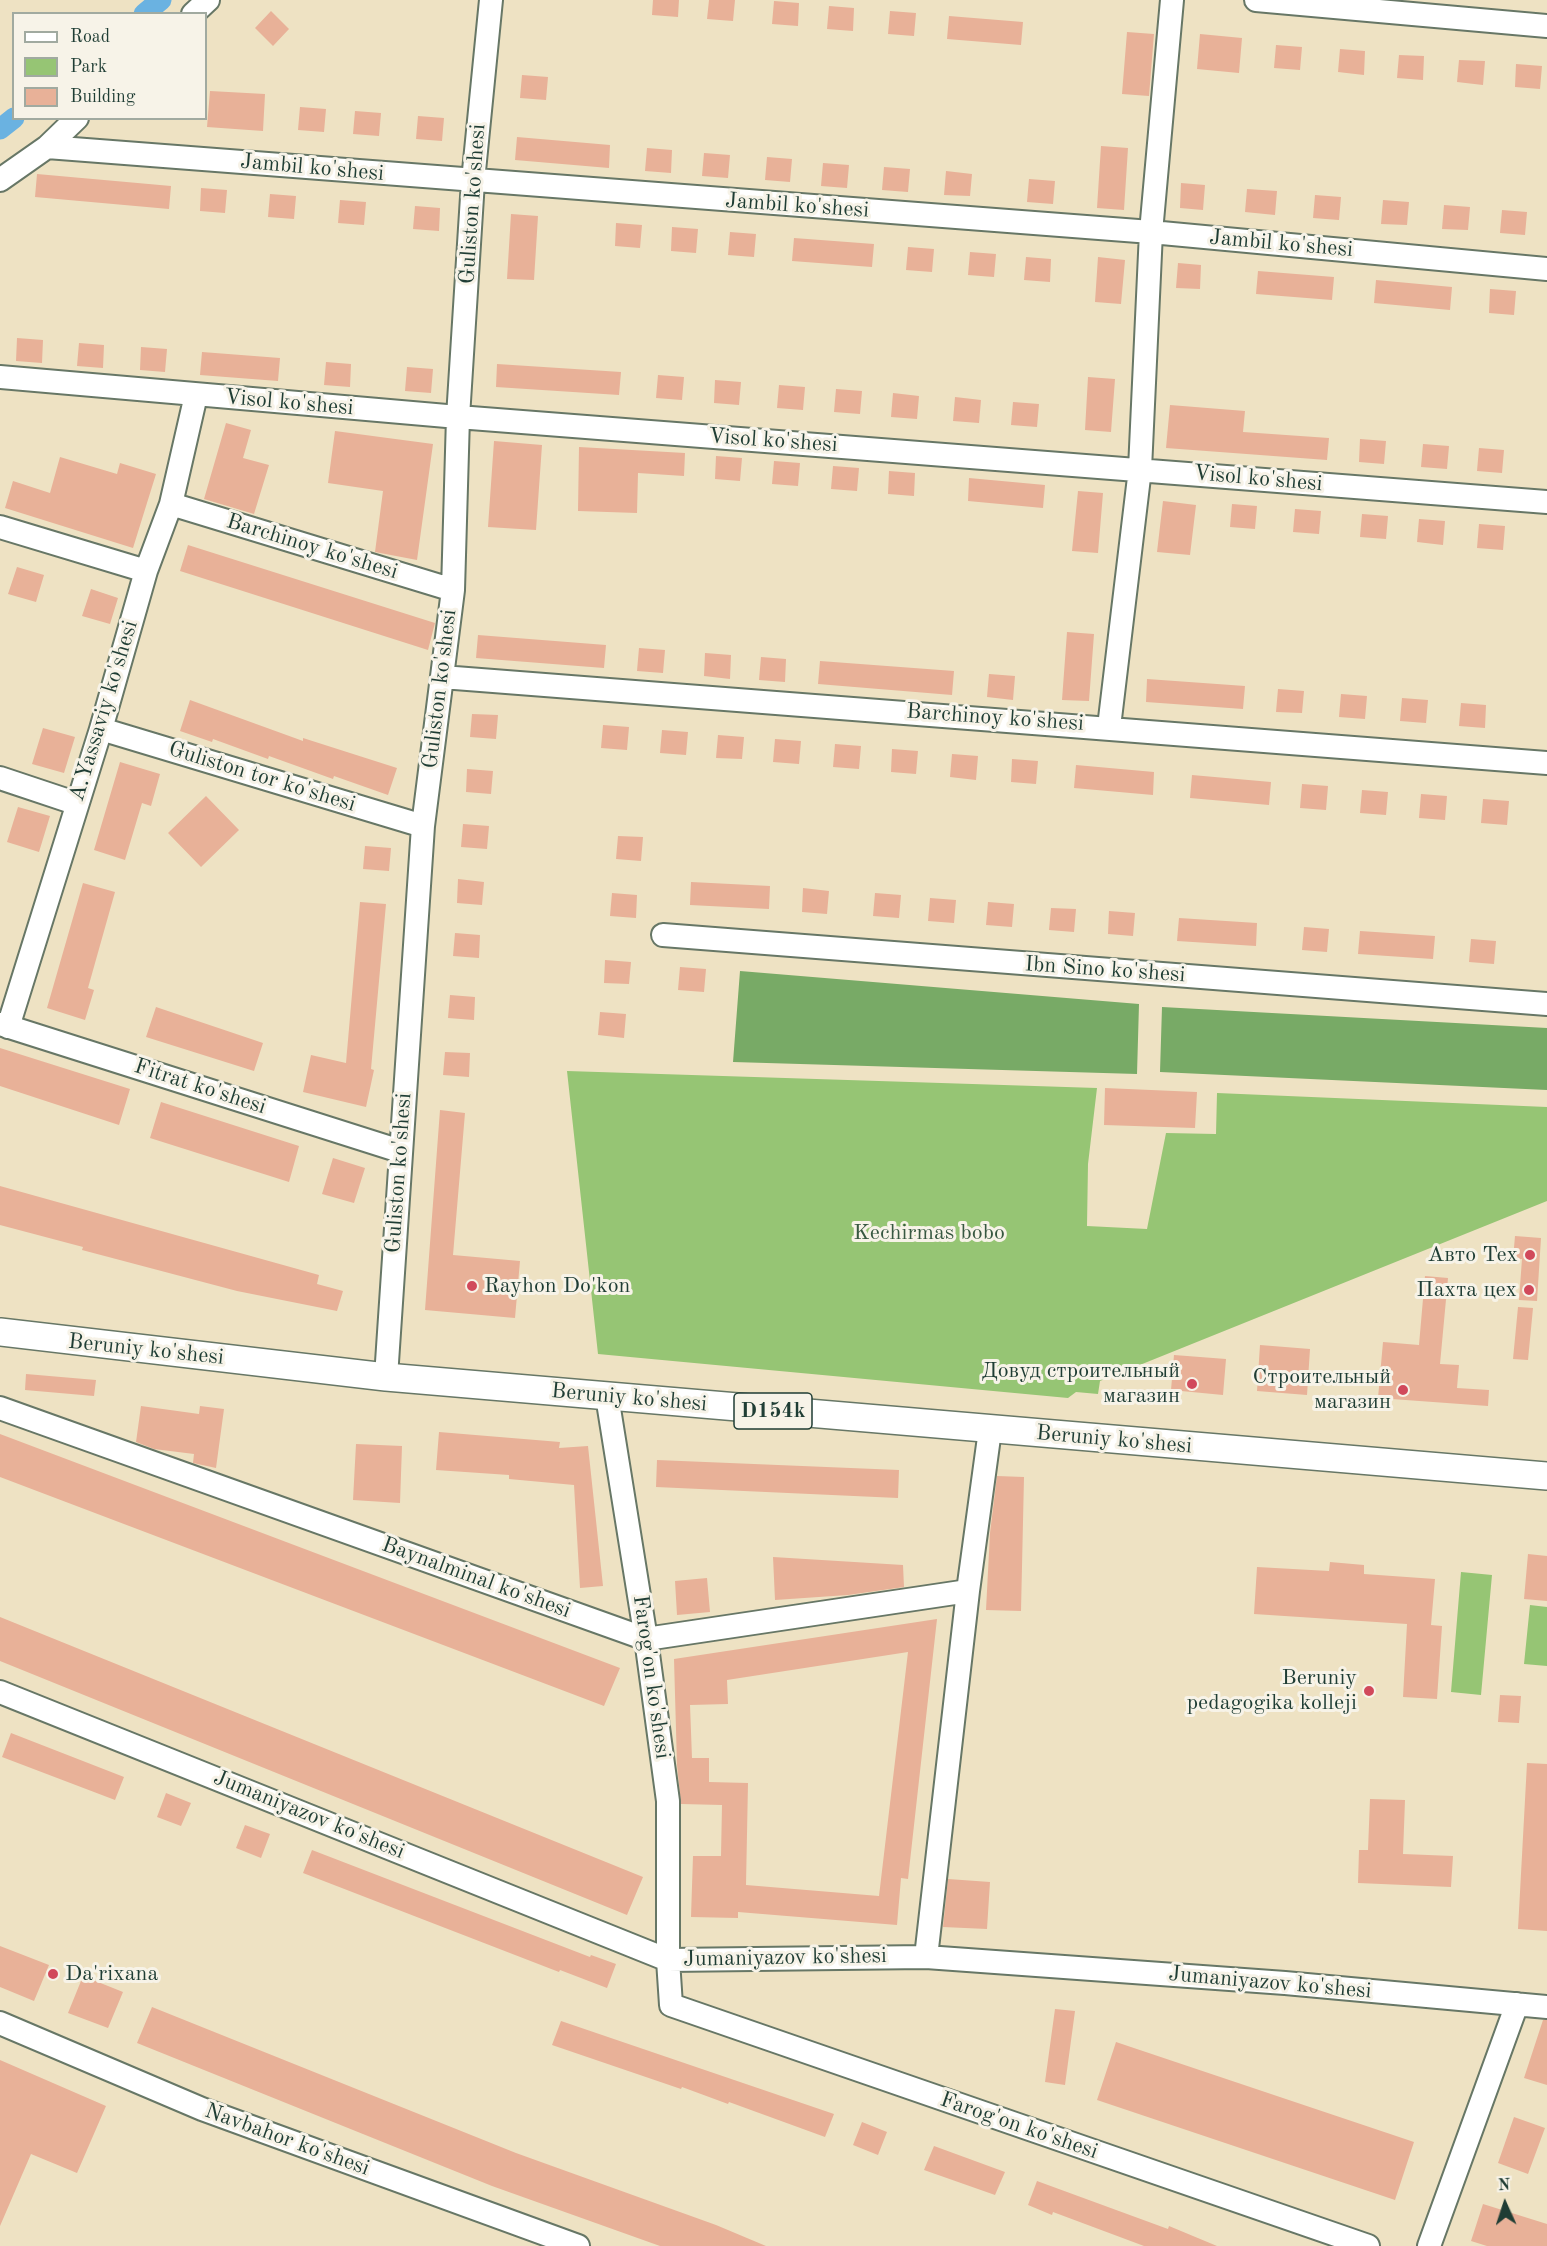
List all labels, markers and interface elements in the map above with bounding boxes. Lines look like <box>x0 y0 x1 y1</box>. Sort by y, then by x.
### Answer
legend <box>12 12 207 120</box>
text: Road <box>70 28 110 46</box>
text: Park <box>70 58 107 76</box>
text: Building <box>70 88 135 106</box>
street label: Guliston ko'shesi <box>454 123 492 285</box>
street label: Jambil ko'shesi <box>239 149 385 187</box>
street label: Jambil ko'shesi <box>724 188 870 224</box>
street label: Jambil ko'shesi <box>1208 225 1354 263</box>
street label: Visol ko'shesi <box>223 384 355 422</box>
street label: Visol ko'shesi <box>708 423 838 459</box>
street label: Visol ko'shesi <box>1192 460 1324 498</box>
street label: Barchinoy ko'shesi <box>223 508 401 586</box>
street label: Guliston ko'shesi <box>417 608 463 770</box>
street label: A.Yassaviy ko'shesi <box>64 617 144 805</box>
street label: Barchinoy ko'shesi <box>905 699 1085 737</box>
street label: Guliston tor ko'shesi <box>165 736 359 818</box>
street label: Ibn Sino ko'shesi <box>1024 951 1186 989</box>
street label: Fitrat ko'shesi <box>131 1053 269 1121</box>
street label: Guliston ko'shesi <box>380 1092 418 1254</box>
park label: Kechirmas bobo <box>853 1220 1005 1246</box>
place label: Авто Тех <box>1427 1242 1518 1268</box>
marker: Авто Тех <box>1523 1248 1537 1262</box>
place label: Rayhon Do'kon <box>484 1273 630 1299</box>
place label: Пахта цех <box>1416 1277 1517 1303</box>
marker: Rayhon Do'kon <box>465 1279 479 1293</box>
marker: Пахта цех <box>1522 1283 1536 1297</box>
street label: Beruniy ko'shesi <box>67 1329 225 1371</box>
place label: Довуд строительный магазин <box>981 1358 1180 1410</box>
place label: Строительный магазин <box>1253 1364 1391 1416</box>
marker: Довуд строительный магазин <box>1185 1377 1199 1391</box>
street label: Beruniy ko'shesi <box>550 1378 708 1418</box>
marker: Строительный магазин <box>1396 1383 1410 1397</box>
road number: D154k <box>734 1393 812 1429</box>
street label: Beruniy ko'shesi <box>1035 1420 1193 1460</box>
street label: Baynalminal ko'shesi <box>378 1532 574 1624</box>
street label: Farog'on ko'shesi <box>626 1593 676 1761</box>
place label: Beruniy pedagogika kolleji <box>1187 1665 1357 1717</box>
marker: Beruniy pedagogika kolleji <box>1362 1684 1376 1698</box>
street label: Jumaniyazov ko'shesi <box>210 1765 408 1865</box>
street label: Jumaniyazov ko'shesi <box>683 1943 887 1973</box>
place label: Da'rixana <box>65 1961 158 1987</box>
street label: Jumaniyazov ko'shesi <box>1167 1961 1373 2005</box>
marker: Da'rixana <box>46 1967 60 1981</box>
street label: Farog'on ko'shesi <box>937 2087 1101 2165</box>
street label: Navbahor ko'shesi <box>201 2098 373 2182</box>
north arrow <box>1475 2174 1535 2234</box>
text: N <box>1498 2178 1511 2194</box>

